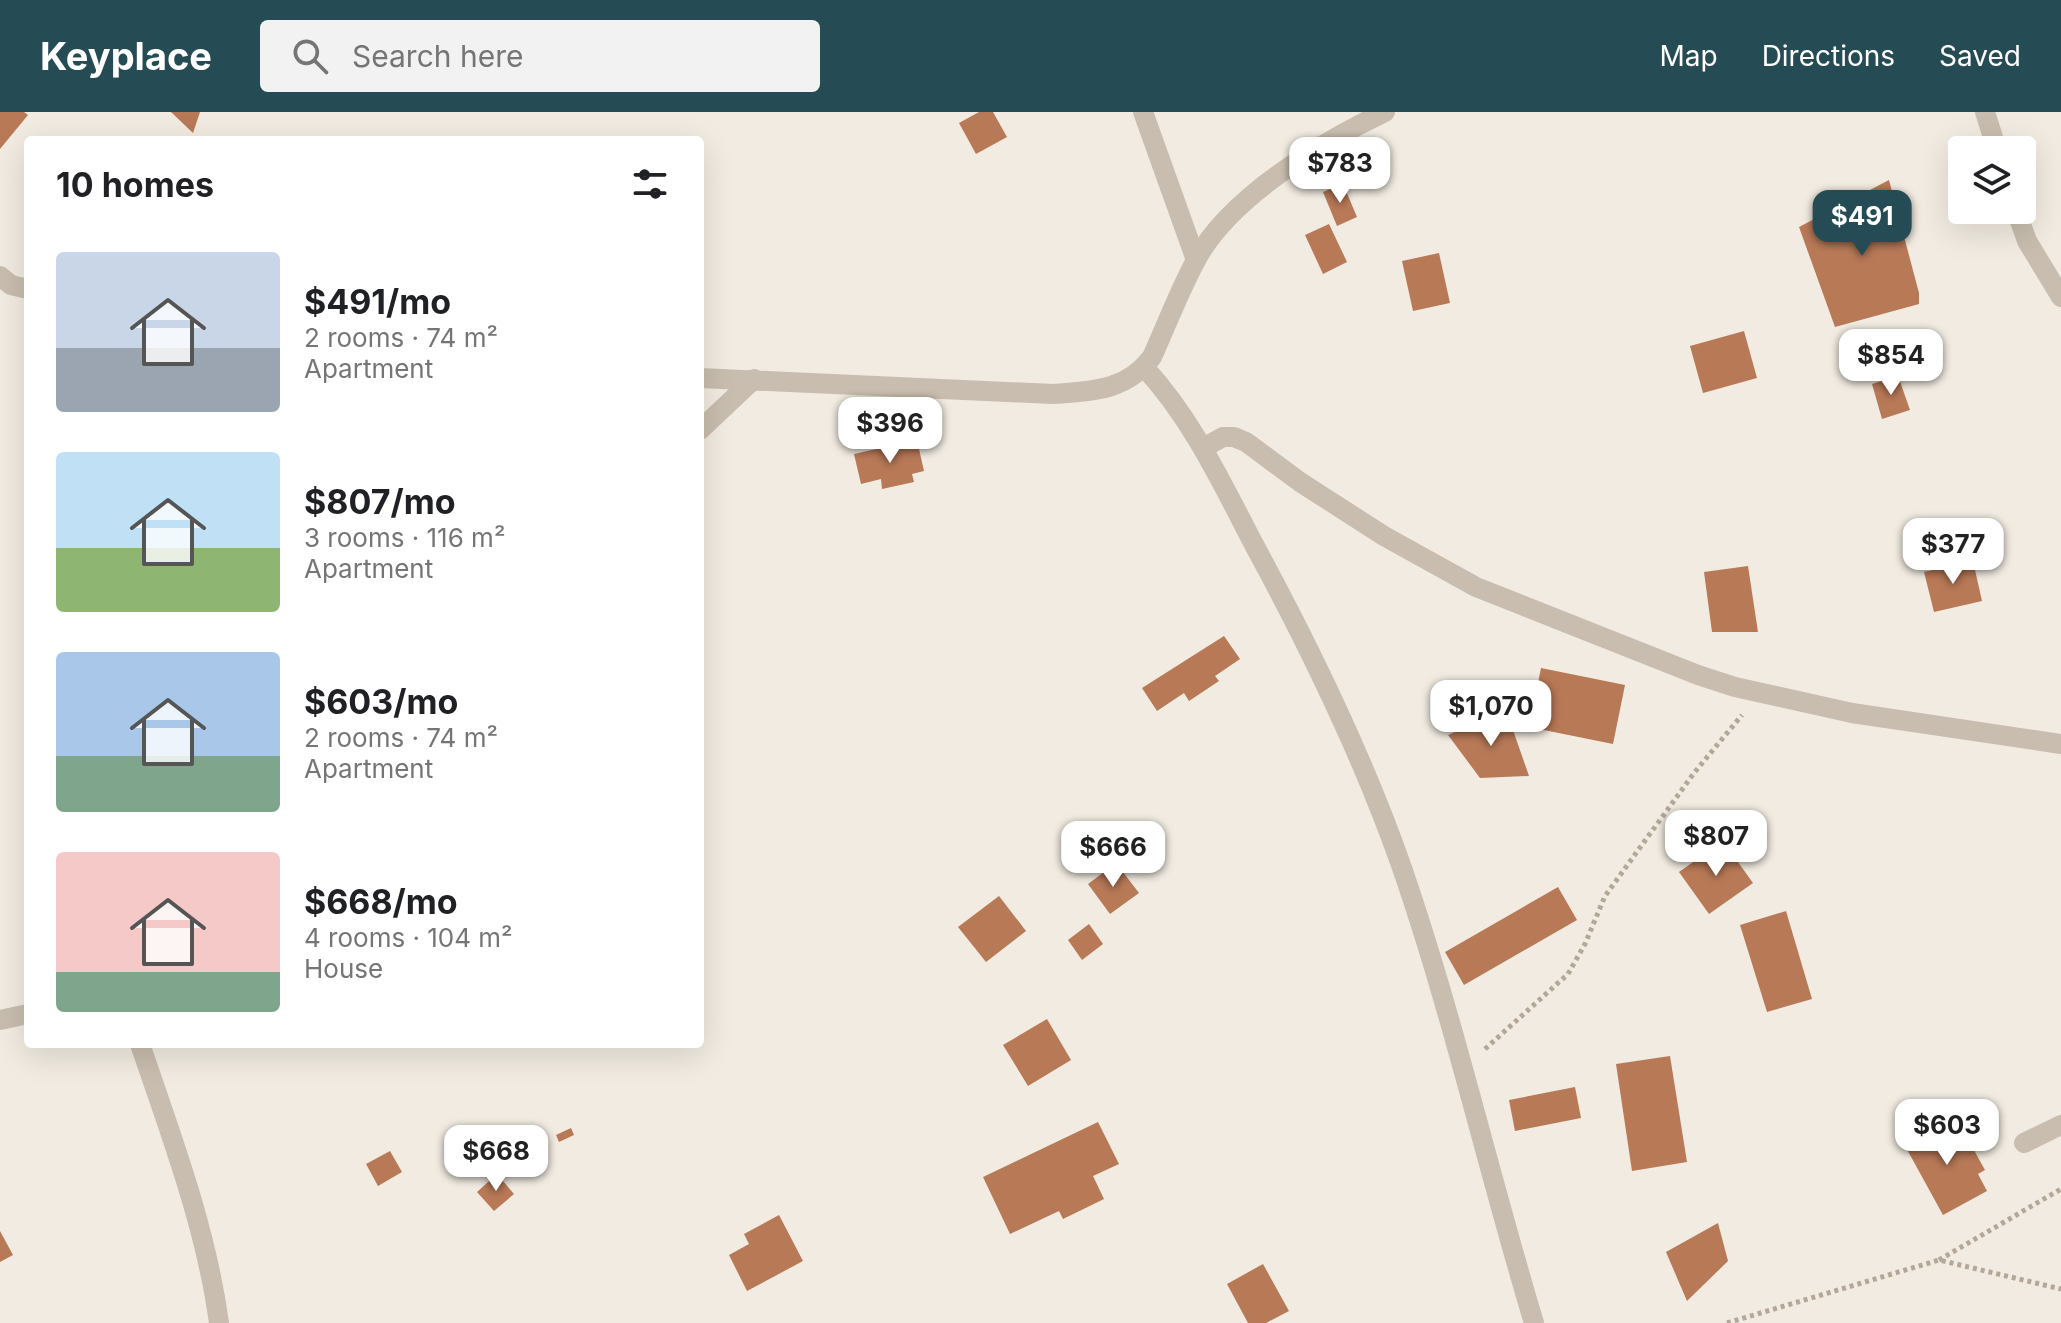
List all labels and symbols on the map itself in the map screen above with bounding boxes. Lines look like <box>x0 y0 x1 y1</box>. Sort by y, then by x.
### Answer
pin: $783 <box>1293 137 1387 205</box>
pin: $491 <box>1815 190 1909 258</box>
pin: $854 <box>1844 329 1938 397</box>
pin: $396 <box>843 397 937 465</box>
pin: $377 <box>1906 518 2000 586</box>
pin: $1,070 <box>1426 680 1556 748</box>
pin: $807 <box>1669 810 1763 878</box>
pin: $666 <box>1066 821 1160 889</box>
pin: $603 <box>1900 1099 1994 1167</box>
pin: $668 <box>449 1125 543 1193</box>

